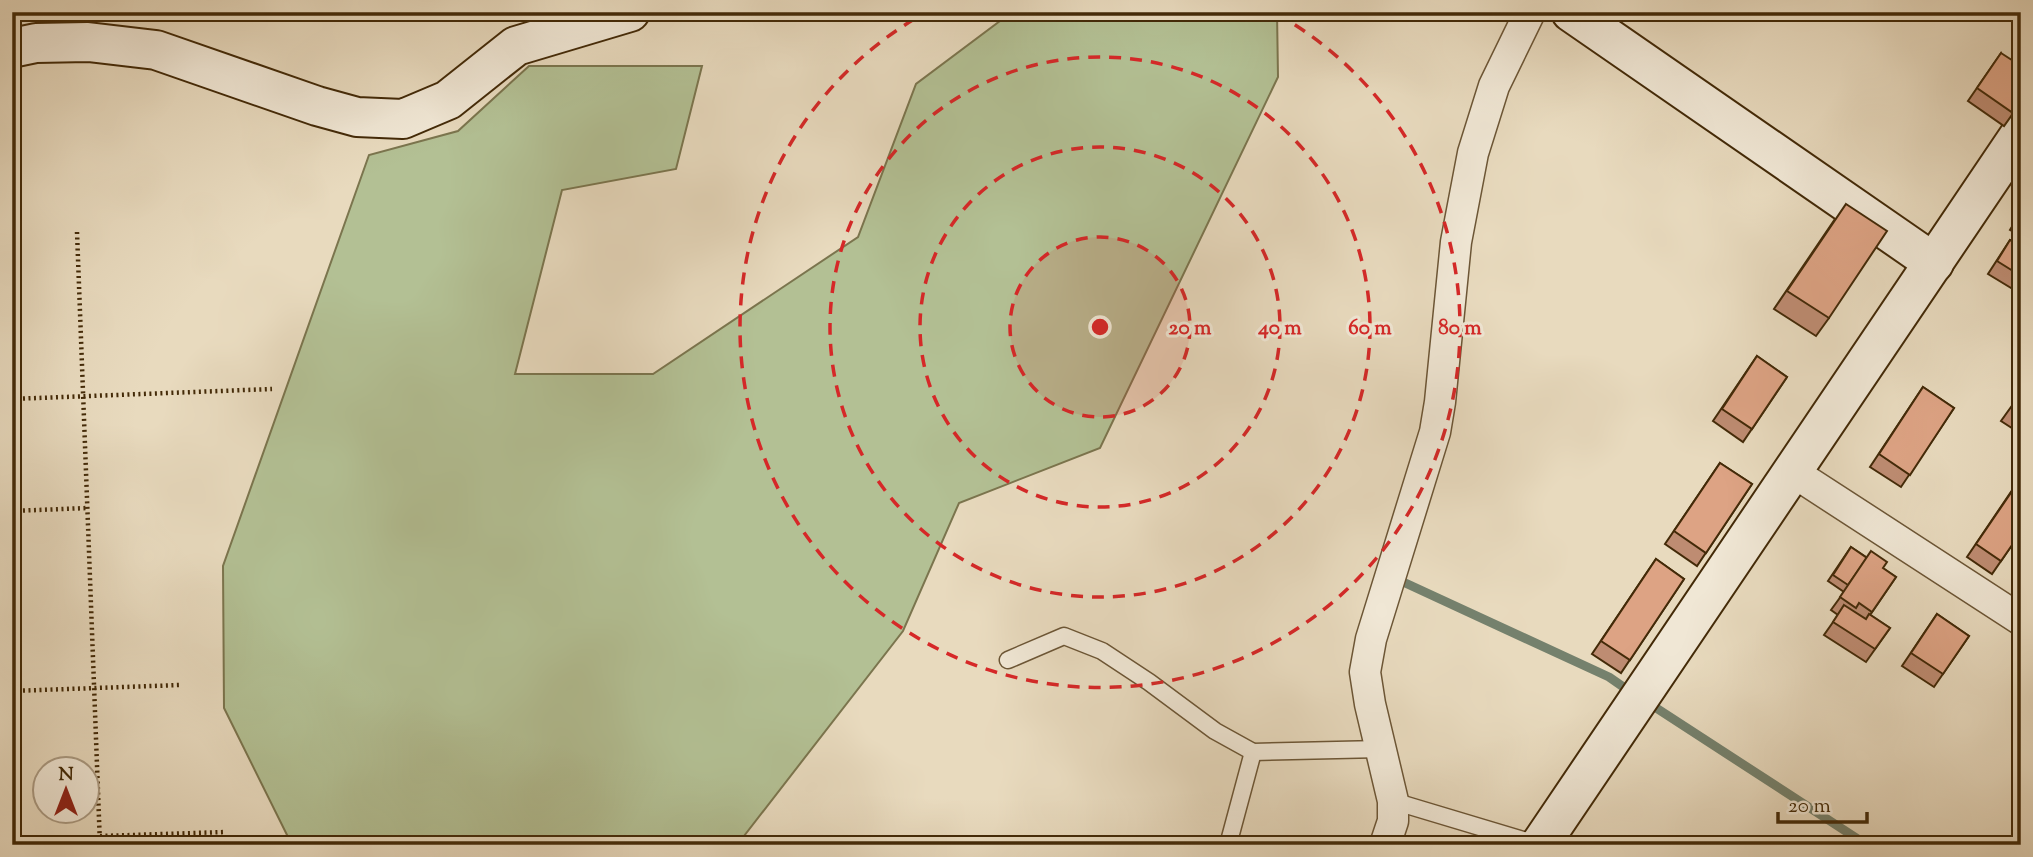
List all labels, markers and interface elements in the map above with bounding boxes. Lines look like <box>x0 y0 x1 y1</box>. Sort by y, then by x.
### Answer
text: 20 m <box>1169 314 1212 344</box>
text: 40 m <box>1257 314 1302 344</box>
text: 60 m <box>1348 314 1392 344</box>
text: 80 m <box>1438 314 1482 344</box>
centre of rings <box>1088 315 1112 339</box>
north arrow <box>32 756 102 826</box>
text: N <box>58 762 74 789</box>
scale bar <box>1778 780 1867 824</box>
text: 20 m <box>1788 792 1831 822</box>

